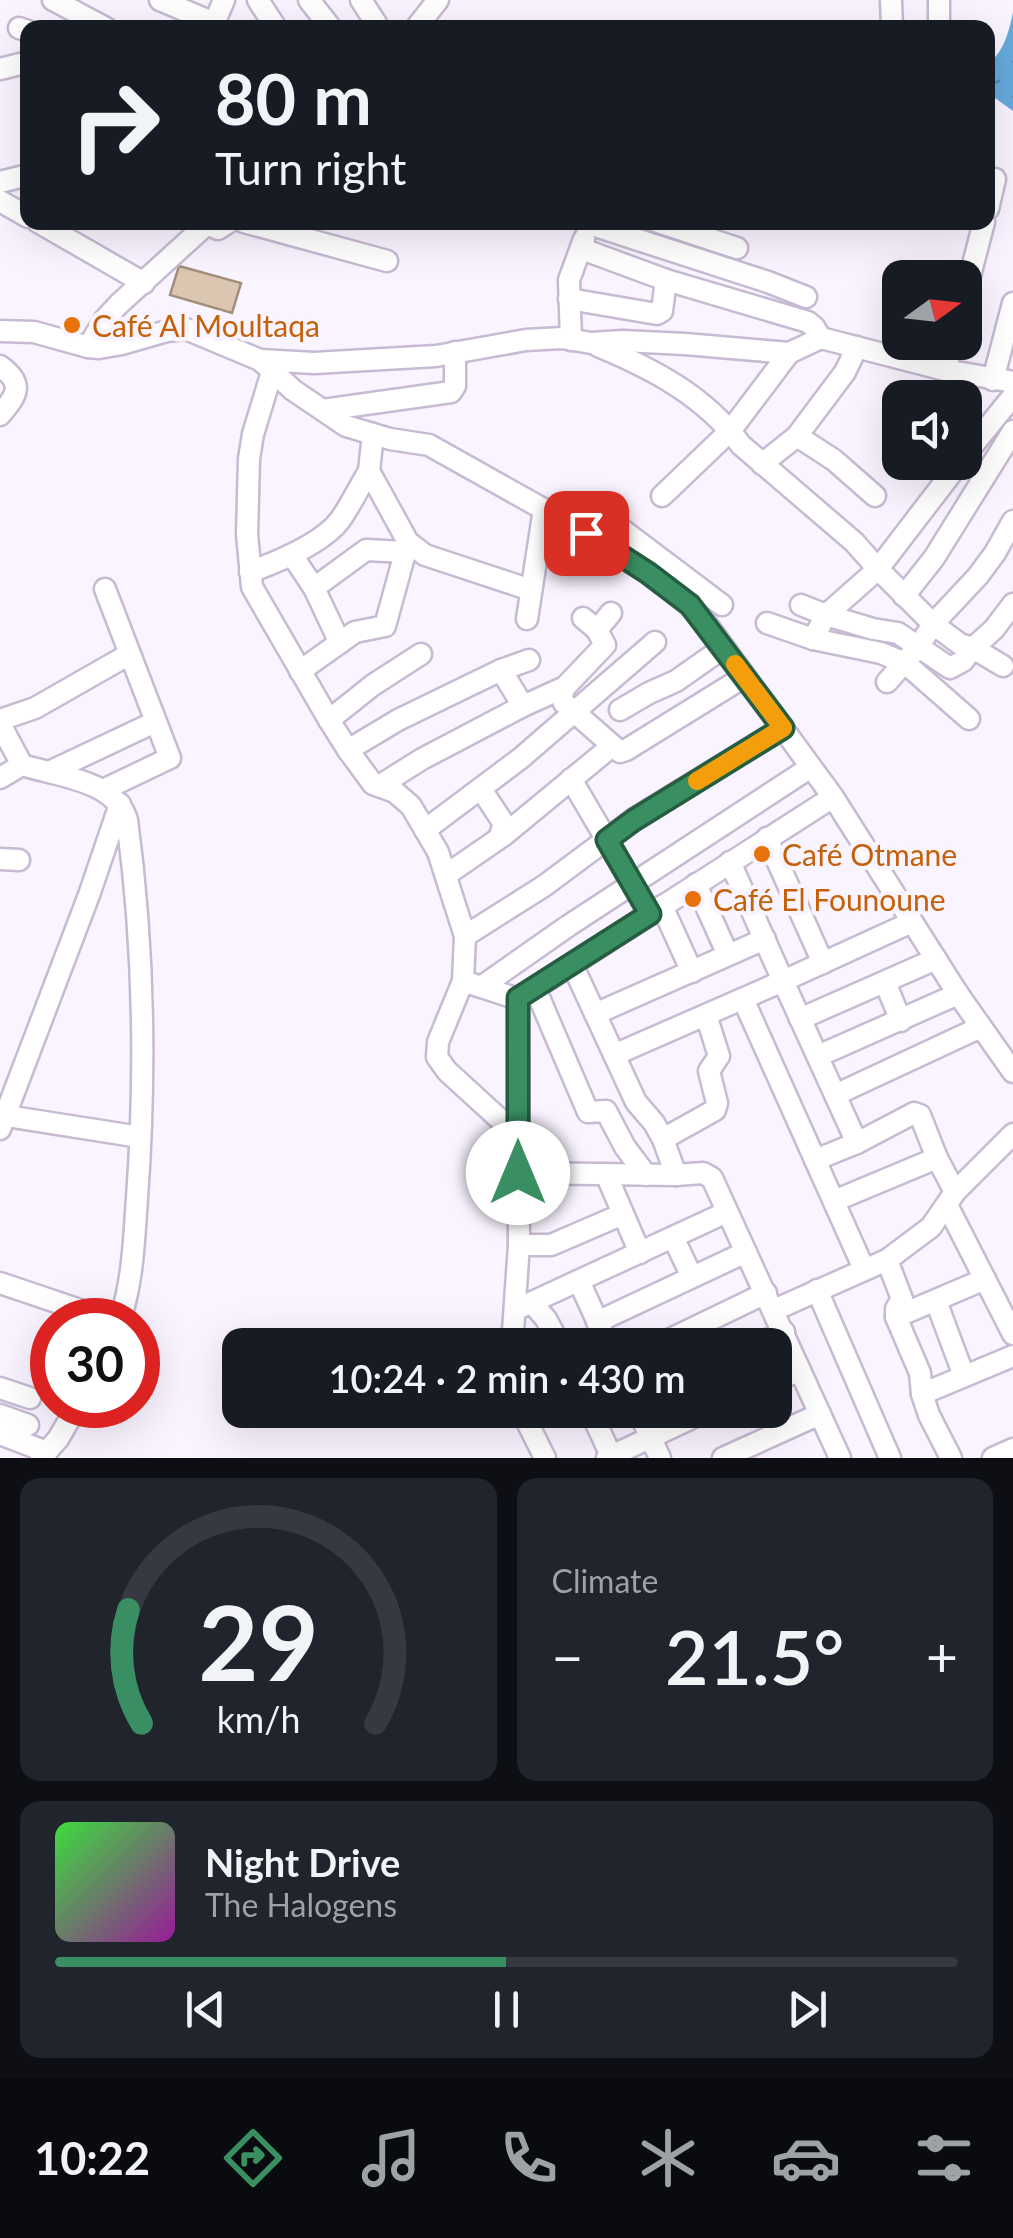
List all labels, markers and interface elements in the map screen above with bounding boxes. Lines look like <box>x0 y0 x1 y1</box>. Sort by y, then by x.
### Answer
text: 80 m <box>215 56 372 140</box>
icon: right <box>50 60 180 190</box>
text: Turn right <box>215 141 406 195</box>
north arrow <box>882 260 982 360</box>
map controls <box>882 260 982 480</box>
place label: Café Al Moultaqa <box>92 307 320 343</box>
marker: Café Al Moultaqa <box>61 314 83 336</box>
button: sound <box>882 380 982 480</box>
pin <box>544 491 629 576</box>
icon: arrive <box>559 506 614 561</box>
place label: Café Otmane <box>782 836 957 872</box>
marker: Café Otmane <box>751 843 773 865</box>
place label: Café El Founoune <box>713 881 946 917</box>
marker: Café El Founoune <box>682 888 704 910</box>
position arrow <box>466 1121 570 1225</box>
speed limit sign: 30 <box>30 1298 160 1428</box>
text: 10:24 · 2 min · 430 m <box>329 1355 685 1401</box>
text: Climate <box>552 1561 658 1600</box>
text: 29 <box>198 1578 319 1703</box>
text: 21.5° <box>665 1611 844 1701</box>
text: − <box>552 1623 583 1689</box>
text: + <box>926 1623 958 1689</box>
text: km/h <box>216 1698 300 1741</box>
text: Night Drive <box>205 1839 400 1885</box>
text: The Halogens <box>205 1885 397 1924</box>
icon: previous <box>178 1982 233 2037</box>
icon: pause <box>479 1982 534 2037</box>
icon: next <box>780 1982 835 2037</box>
icon: directions <box>218 2123 288 2193</box>
icon: music <box>356 2123 426 2193</box>
icon: phone <box>494 2123 564 2193</box>
icon: climate <box>633 2123 703 2193</box>
icon: car <box>771 2123 841 2193</box>
icon: filters <box>909 2123 979 2193</box>
text: 10:22 <box>34 2131 150 2185</box>

